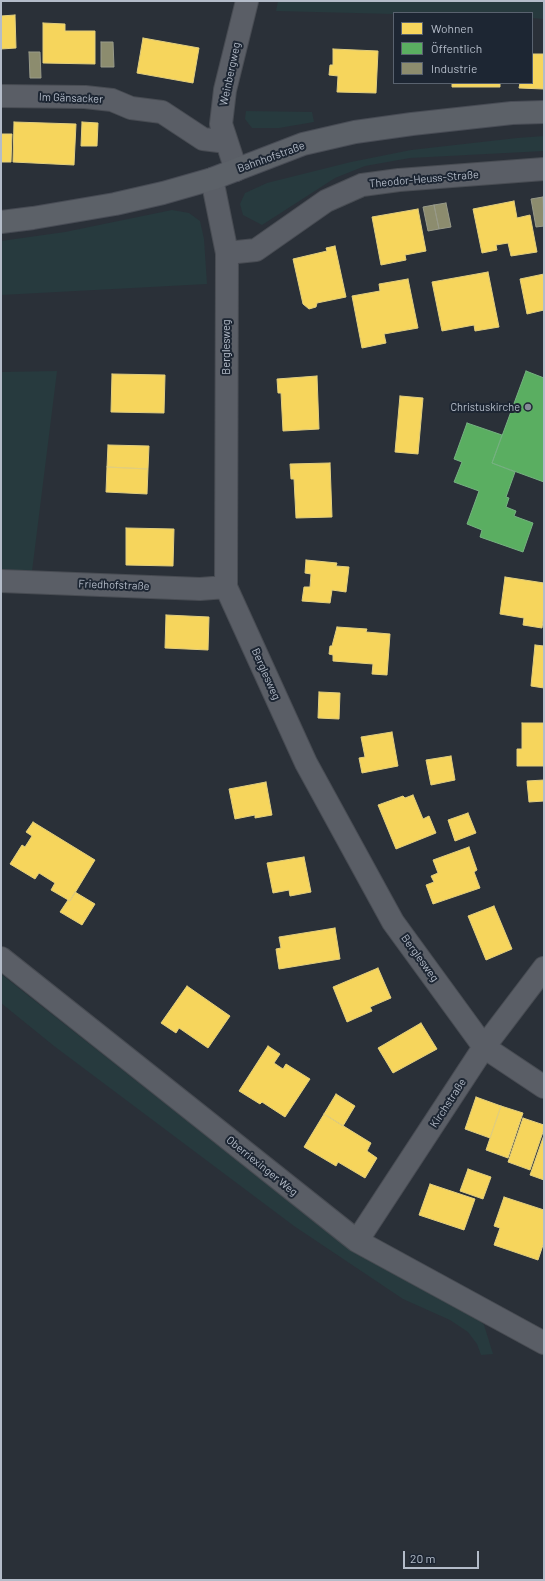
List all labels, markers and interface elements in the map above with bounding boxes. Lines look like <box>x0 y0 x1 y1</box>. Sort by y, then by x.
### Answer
legend <box>393 12 533 84</box>
text: Wohnen <box>431 21 473 35</box>
street label: Weinbergweg <box>217 41 243 107</box>
text: Öffentlich <box>431 41 482 55</box>
text: Industrie <box>431 61 477 75</box>
street label: Im Gänsacker <box>39 90 103 106</box>
street label: Bahnhofstraße <box>236 139 306 175</box>
street label: Theodor-Heuss-Straße <box>369 168 479 190</box>
street label: Berglesweg <box>219 319 233 375</box>
place label: Christuskirche <box>450 400 520 414</box>
marker: Christuskirche <box>523 402 533 412</box>
street label: Friedhofstraße <box>78 577 150 593</box>
street label: Berglesweg <box>249 646 283 702</box>
street label: Berglesweg <box>398 932 442 984</box>
street label: Kirchstraße <box>427 1076 469 1130</box>
street label: Oberriexinger Weg <box>224 1133 300 1199</box>
scale bar <box>405 1543 481 1569</box>
text: 20 m <box>410 1551 436 1565</box>

